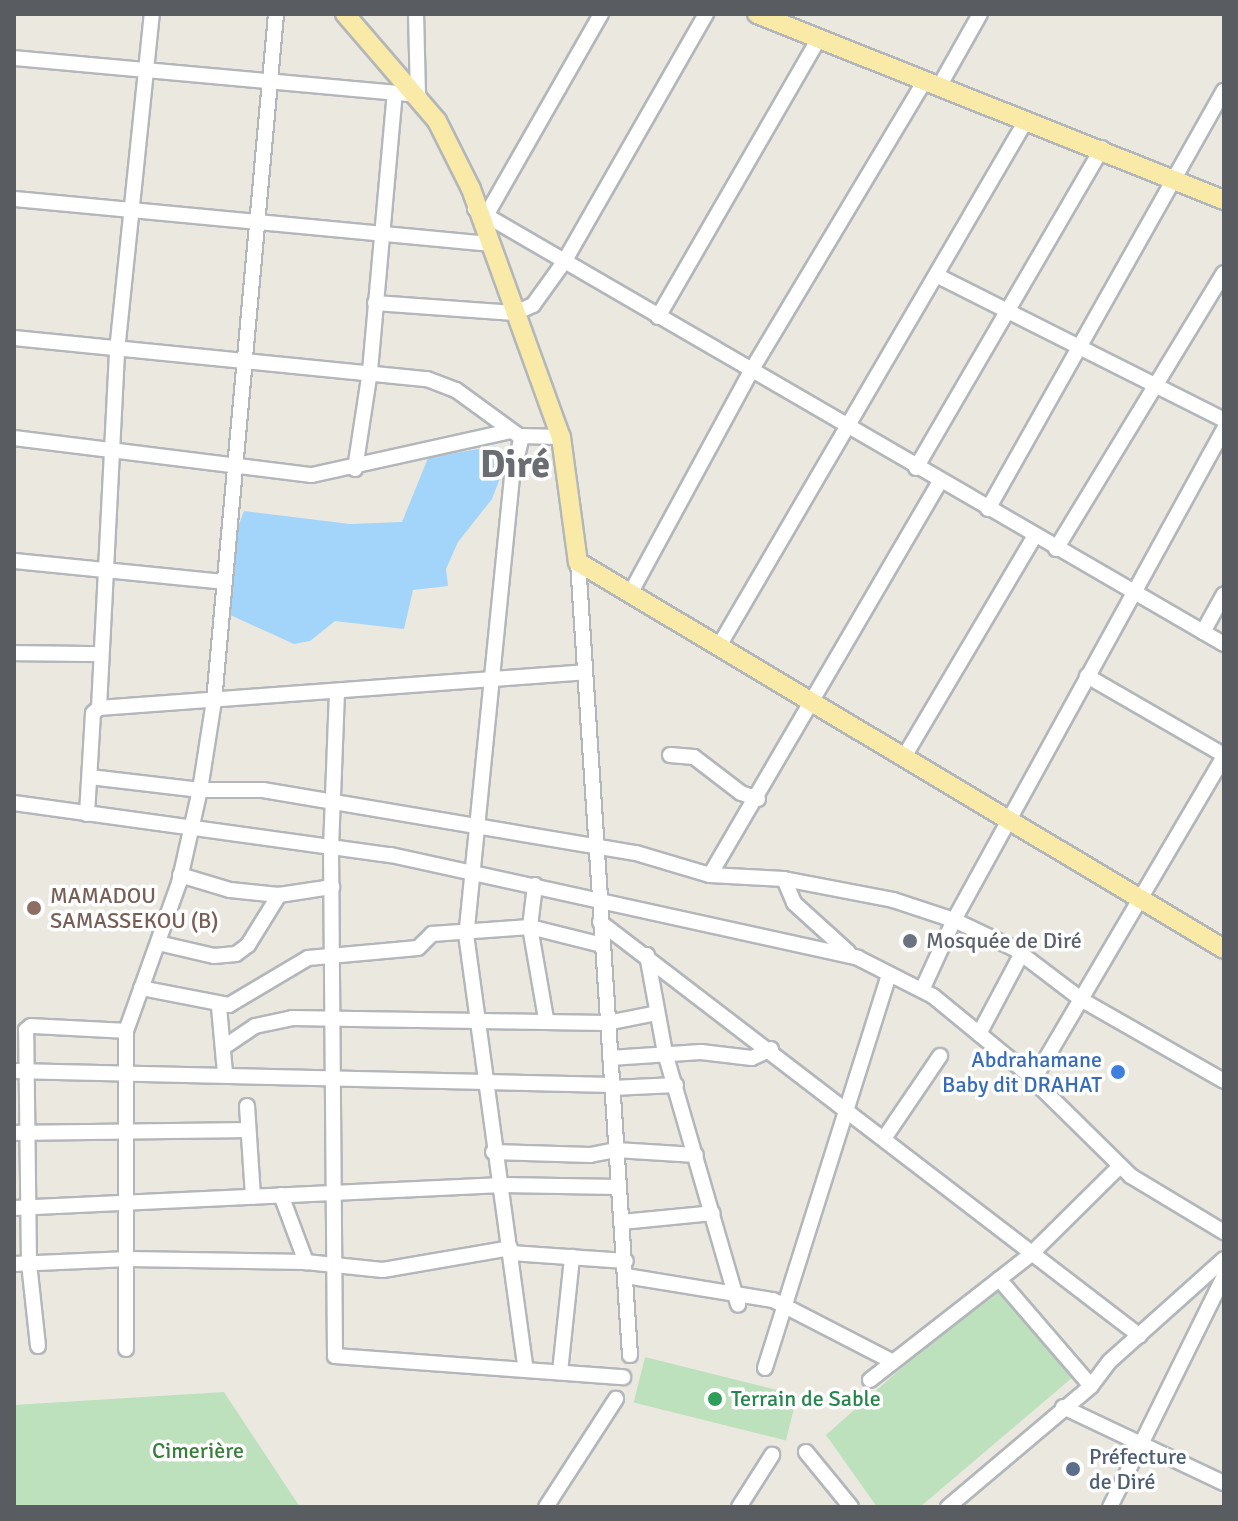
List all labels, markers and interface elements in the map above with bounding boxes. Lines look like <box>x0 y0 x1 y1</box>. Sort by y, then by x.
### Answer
district label: Diré <box>480 442 550 488</box>
place label: MAMADOU SAMASSEKOU (B) <box>50 882 219 934</box>
marker: MAMADOU SAMASSEKOU (B) <box>25 899 43 917</box>
place label: Mosquée de Diré <box>926 928 1082 954</box>
marker: Mosquée de Diré <box>901 932 919 950</box>
place label: Abdrahamane Baby dit DRAHAT <box>942 1046 1102 1098</box>
marker: Abdrahamane Baby dit DRAHAT <box>1109 1063 1127 1081</box>
place label: Terrain de Sable <box>731 1386 881 1412</box>
marker: Terrain de Sable <box>706 1390 724 1408</box>
park label: Cimerière <box>152 1438 244 1464</box>
place label: Préfecture de Diré <box>1089 1443 1187 1494</box>
marker: Préfecture de Diré <box>1064 1460 1082 1478</box>

